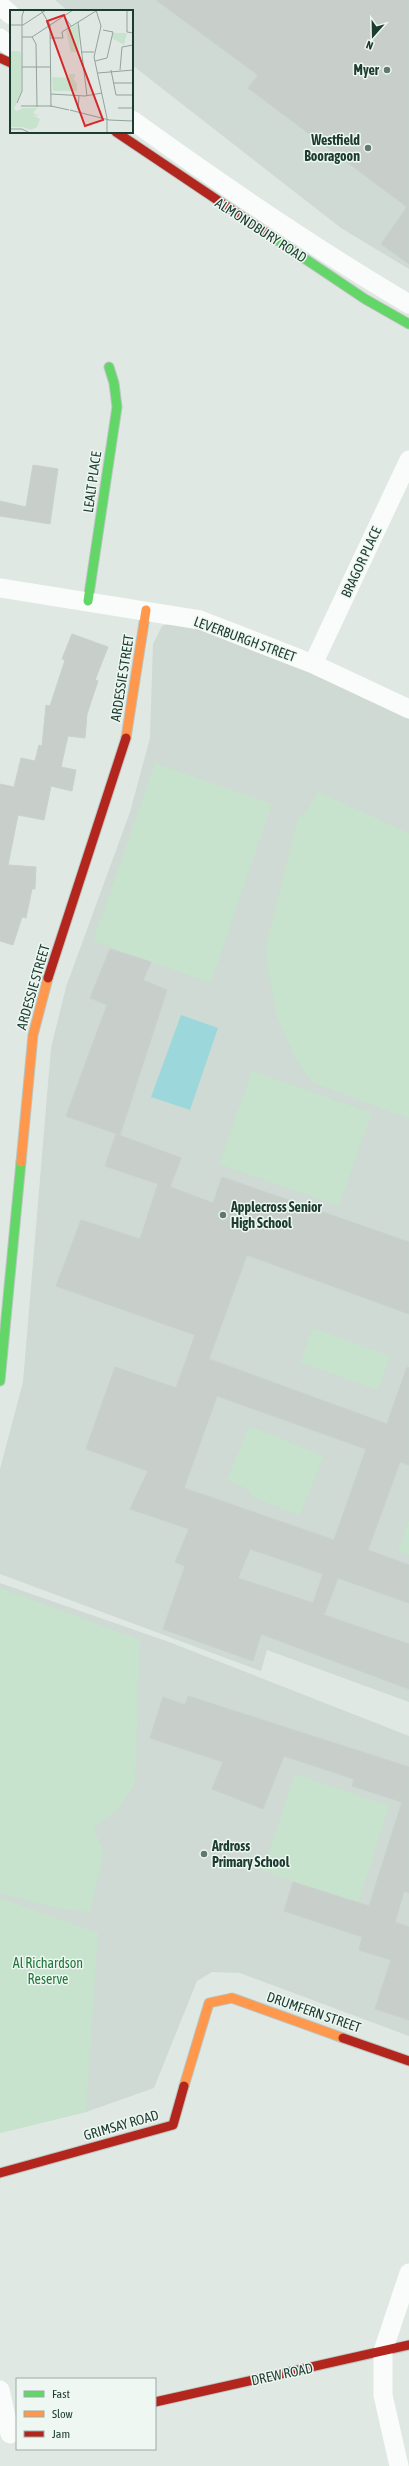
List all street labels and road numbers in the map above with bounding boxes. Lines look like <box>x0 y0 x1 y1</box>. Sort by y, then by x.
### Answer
street label: ALMONDBURY ROAD <box>212 195 310 266</box>
street label: LEALT PLACE <box>80 450 104 514</box>
street label: BRAGOR PLACE <box>338 524 384 600</box>
street label: LEVERBURGH STREET <box>192 613 298 665</box>
street label: ARDESSIE STREET <box>107 633 137 723</box>
street label: ARDESSIE STREET <box>13 943 53 1031</box>
street label: DRUMFERN STREET <box>265 1988 363 2036</box>
street label: GRIMSAY ROAD <box>82 2107 161 2143</box>
street label: DREW ROAD <box>250 2360 314 2388</box>

